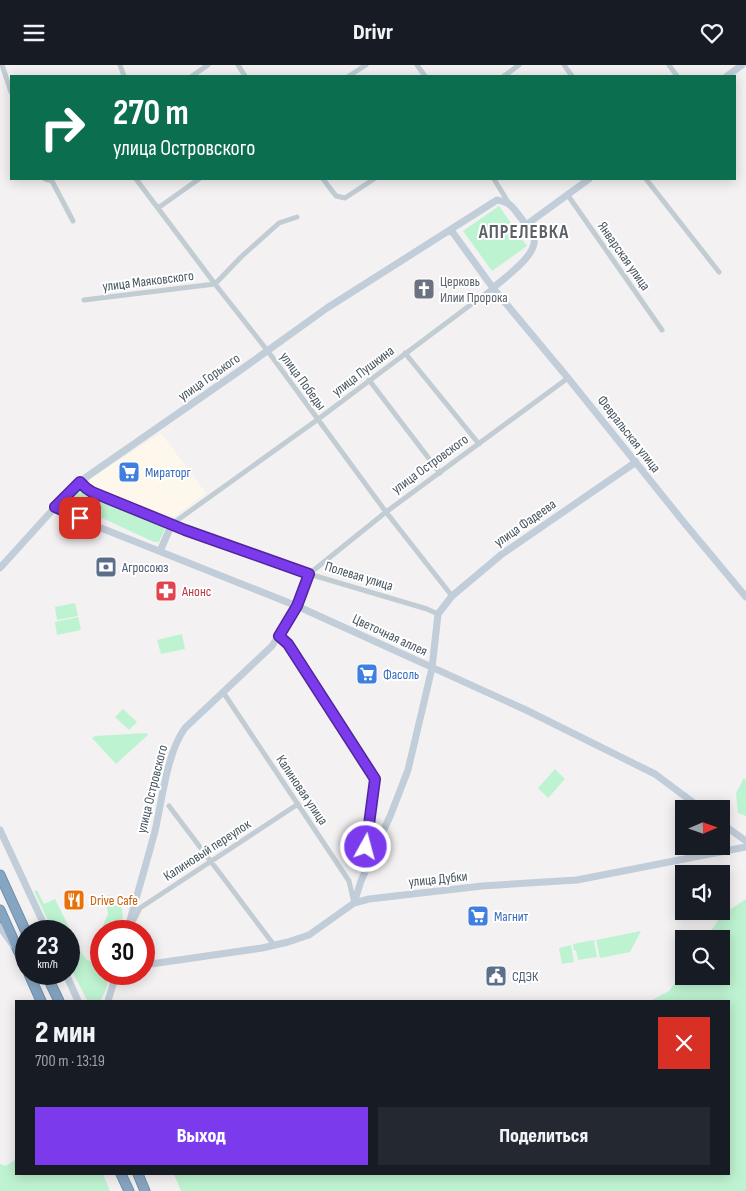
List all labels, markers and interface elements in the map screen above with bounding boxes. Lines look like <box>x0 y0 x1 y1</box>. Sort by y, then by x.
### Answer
icon: menu <box>20 19 48 47</box>
text: Drivr <box>353 19 393 46</box>
icon: heart <box>698 19 726 47</box>
text: 270 m <box>113 92 189 135</box>
icon: right <box>30 95 95 160</box>
text: улица Островского <box>113 135 255 162</box>
street label: Январская улица <box>594 218 654 294</box>
district label: АПРЕЛЕВКА <box>478 221 569 244</box>
street label: улица Маяковского <box>101 267 195 295</box>
place label: Церковь Илии Пророка <box>440 273 508 306</box>
church icon: Церковь Илии Пророка <box>412 277 436 301</box>
street label: улица Пушкина <box>329 342 397 400</box>
street label: улица Горького <box>175 349 243 405</box>
street label: улица Победы <box>276 349 330 413</box>
street label: Февральская улица <box>594 392 664 476</box>
street label: улица Островского <box>388 430 472 498</box>
supermarket icon: Мираторг <box>117 460 141 484</box>
place label: Мираторг <box>145 464 191 481</box>
street label: улица Фадеева <box>491 495 559 551</box>
pin <box>59 497 101 539</box>
icon: arrive <box>66 504 94 532</box>
bank icon: Агросоюз <box>94 555 118 579</box>
street label: Полевая улица <box>323 558 395 594</box>
place label: Агросоюз <box>121 559 168 576</box>
pharmacy icon: Анонс <box>154 579 178 603</box>
place label: Анонс <box>181 583 211 600</box>
street label: Цветочная аллея <box>350 610 430 660</box>
supermarket icon: Фасоль <box>355 662 379 686</box>
place label: Фасоль <box>383 666 419 683</box>
street label: улица Островского <box>133 743 171 835</box>
street label: Калиновая улица <box>272 752 332 828</box>
north arrow <box>675 800 730 855</box>
map controls <box>675 800 730 985</box>
street label: Калиновый переулок <box>160 815 254 885</box>
position arrow <box>339 820 391 872</box>
button: sound <box>675 865 730 920</box>
street label: улица Дубки <box>408 867 468 891</box>
restaurant icon: Drive Cafe <box>62 888 86 912</box>
place label: Drive Cafe <box>90 892 138 909</box>
supermarket icon: Магнит <box>466 904 490 928</box>
place label: Магнит <box>494 908 529 925</box>
speed limit sign: 30 <box>90 920 155 985</box>
button: search <box>675 930 730 985</box>
text: 23 <box>36 931 59 962</box>
text: km/h <box>37 957 58 972</box>
public building icon: СДЭК <box>484 964 508 988</box>
place label: СДЭК <box>512 968 539 985</box>
text: 2 мин <box>35 1015 96 1051</box>
button: close <box>658 1017 710 1069</box>
text: 700 m · 13:19 <box>35 1052 105 1071</box>
button: Выход <box>35 1107 368 1165</box>
button: Поделиться <box>378 1107 710 1165</box>

